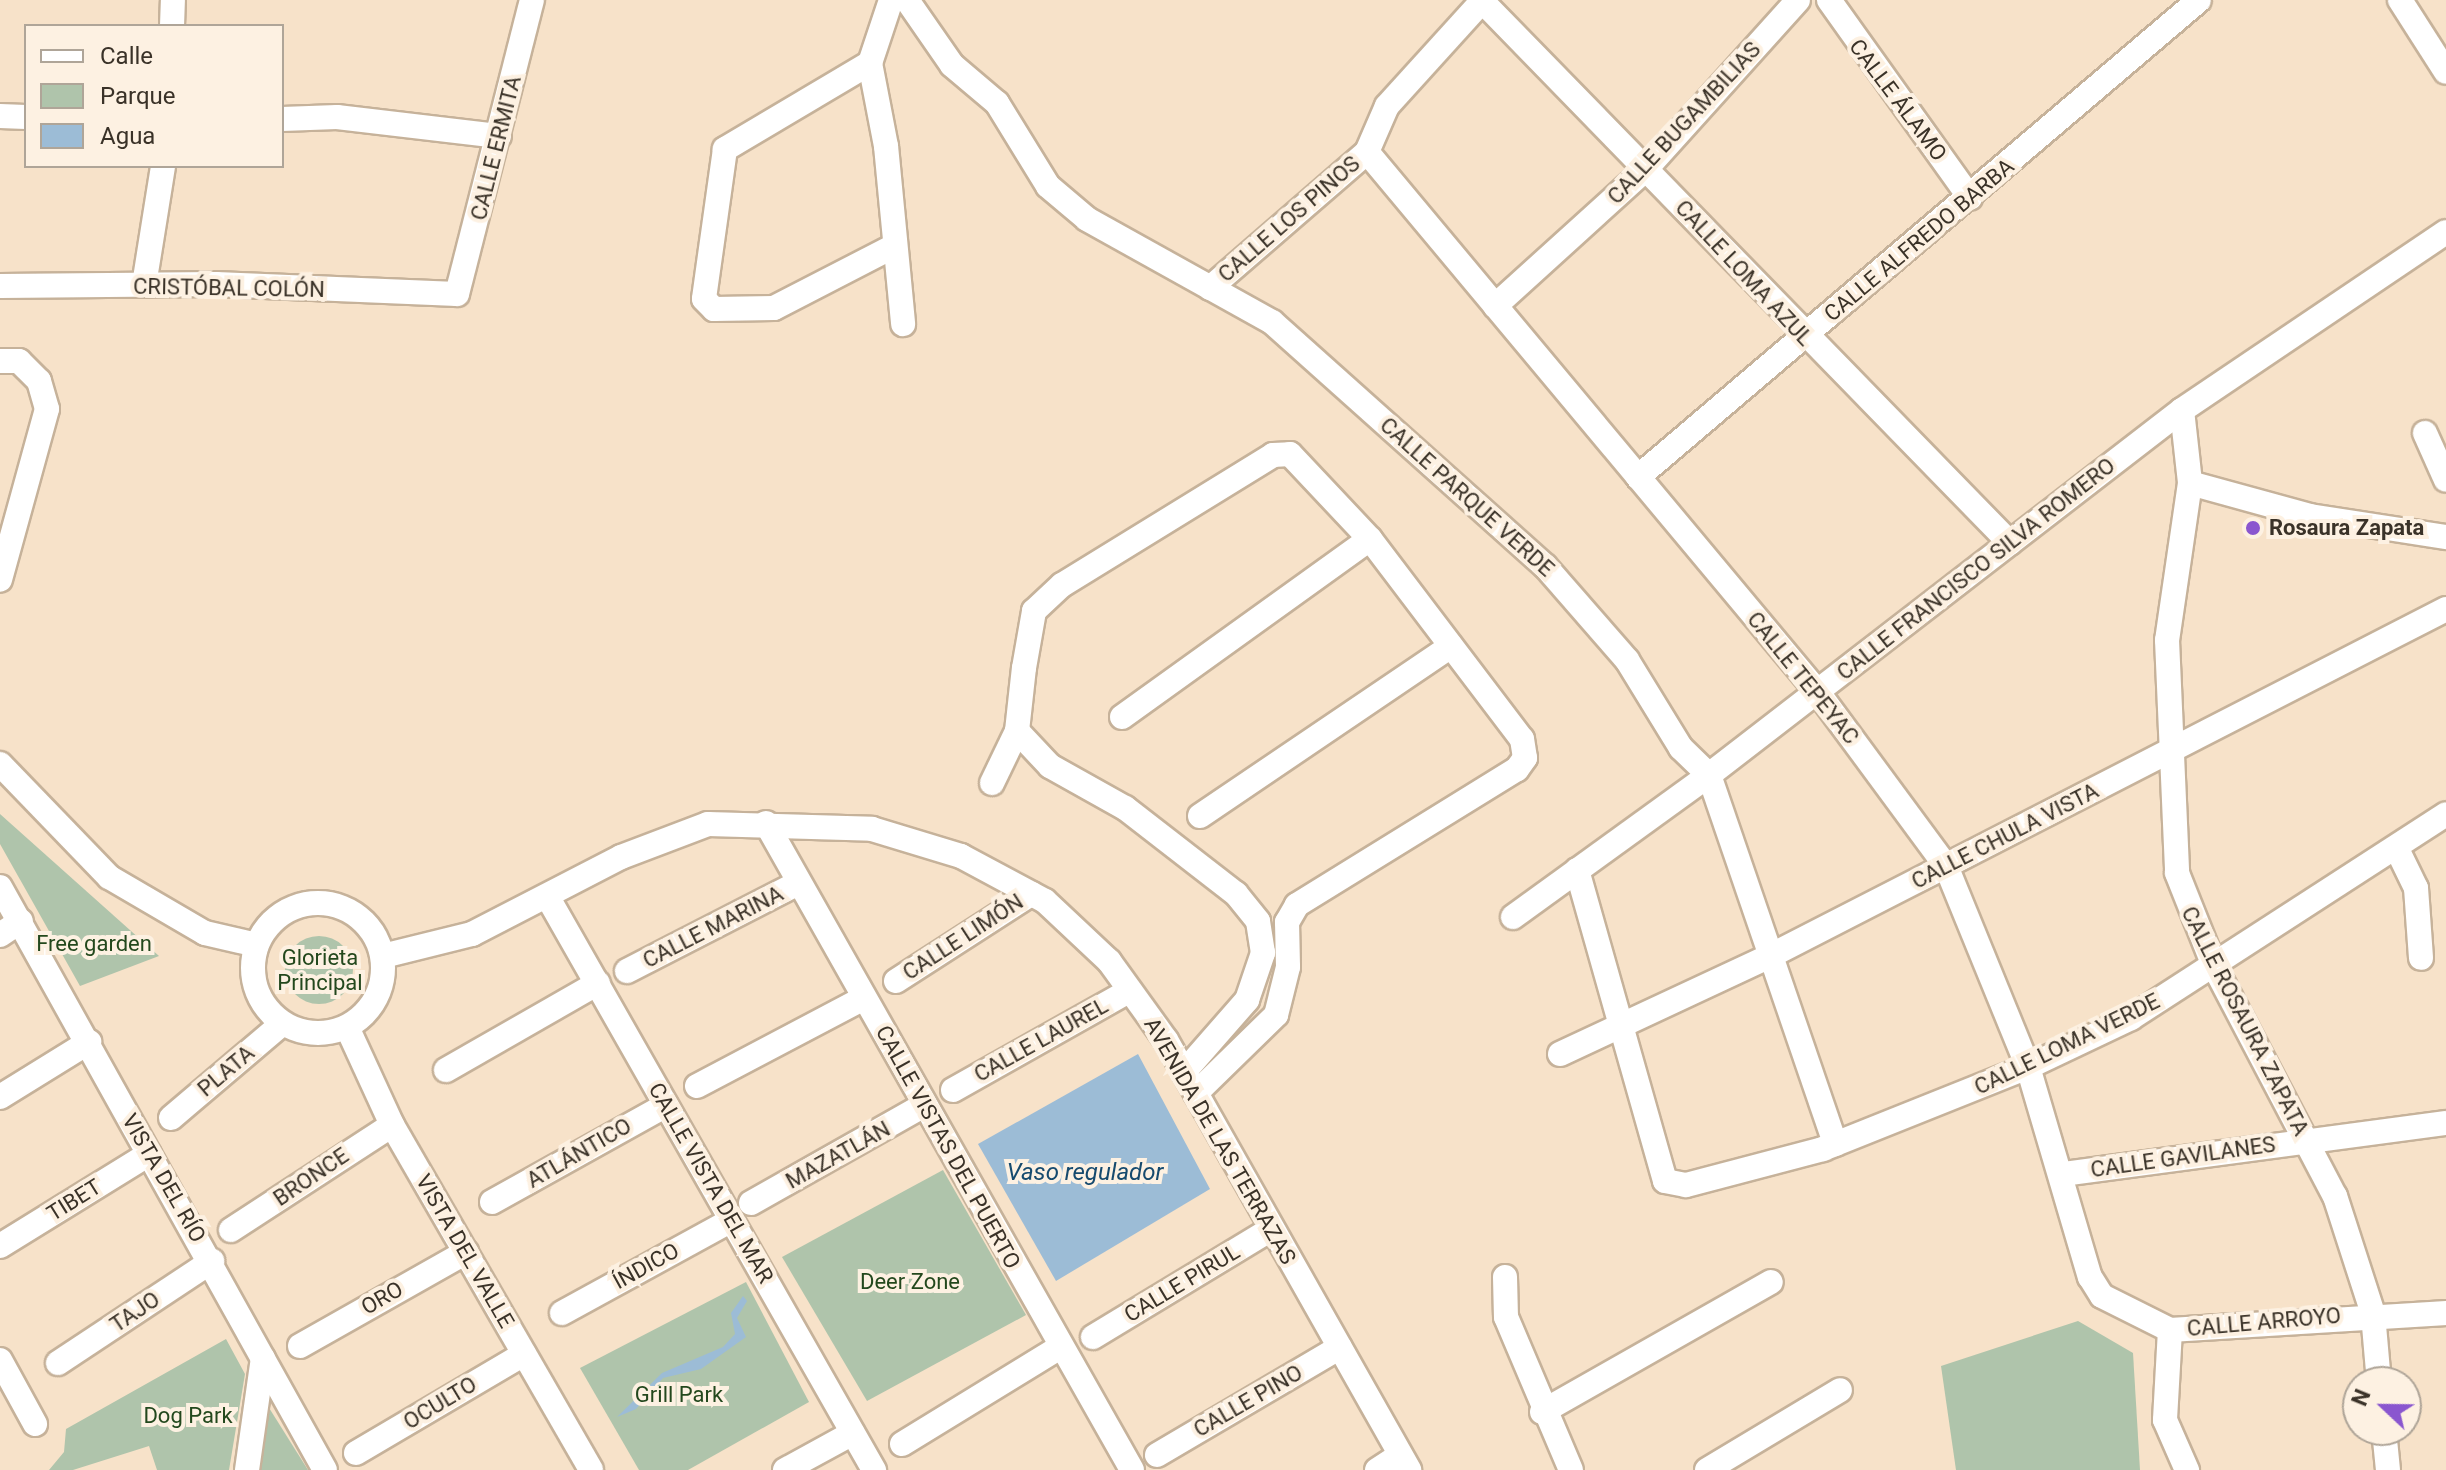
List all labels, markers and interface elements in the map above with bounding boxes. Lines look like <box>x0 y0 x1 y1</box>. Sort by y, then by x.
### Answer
legend <box>24 24 284 168</box>
street label: CALLE ÁLAMO <box>1844 34 1952 166</box>
street label: CALLE BUGAMBILIAS <box>1602 36 1766 210</box>
text: Calle <box>100 42 153 70</box>
street label: CALLE ERMITA <box>465 73 527 223</box>
text: Parque <box>100 82 176 110</box>
text: Agua <box>100 122 155 150</box>
street label: CALLE LOS PINOS <box>1213 150 1365 288</box>
street label: CALLE ALFREDO BARBA <box>1819 153 2019 327</box>
street label: CALLE LOMA AZUL <box>1670 195 1818 351</box>
street label: CRISTÓBAL COLÓN <box>133 273 325 303</box>
street label: CALLE PARQUE VERDE <box>1375 412 1559 582</box>
street label: CALLE FRANCISCO SILVA ROMERO <box>1832 452 2120 686</box>
place label: Rosaura Zapata <box>2269 515 2424 541</box>
marker: Rosaura Zapata <box>2244 519 2262 537</box>
street label: CALLE TEPEYAC <box>1741 606 1865 750</box>
street label: CALLE CHULA VISTA <box>1907 777 2103 895</box>
street label: CALLE MARINA <box>638 880 788 974</box>
street label: CALLE LIMÓN <box>898 888 1028 986</box>
street label: CALLE ROSAURA ZAPATA <box>2176 902 2314 1140</box>
park label: Free garden <box>36 931 152 957</box>
park label: Glorieta Principal <box>277 944 363 996</box>
street label: CALLE LOMA VERDE <box>1970 988 2164 1100</box>
street label: CALLE LAUREL <box>970 992 1112 1088</box>
street label: AVENIDA DE LAS TERRAZAS <box>1138 1013 1302 1269</box>
street label: CALLE VISTAS DEL PUERTO <box>870 1021 1026 1273</box>
street label: PLATA <box>192 1040 260 1102</box>
street label: CALLE VISTA DEL MAR <box>643 1078 779 1288</box>
street label: VISTA DEL RÍO <box>117 1109 211 1247</box>
street label: ATLÁNTICO <box>522 1112 636 1194</box>
street label: MAZATLÁN <box>781 1116 895 1194</box>
street label: CALLE GAVILANES <box>2089 1131 2277 1183</box>
street label: BRONCE <box>268 1142 354 1212</box>
water label: Vaso regulador <box>1007 1159 1163 1187</box>
street label: VISTA DEL VALLE <box>410 1169 520 1333</box>
street label: TIBET <box>42 1173 106 1227</box>
street label: ÍNDICO <box>608 1237 684 1295</box>
street label: CALLE PIRUL <box>1120 1238 1244 1328</box>
park label: Deer Zone <box>860 1269 960 1295</box>
street label: ORO <box>356 1276 408 1320</box>
street label: TAJO <box>105 1286 165 1338</box>
street label: CALLE ARROYO <box>2186 1302 2342 1342</box>
street label: CALLE PINO <box>1189 1359 1307 1443</box>
north arrow <box>2342 1366 2422 1446</box>
street label: OCULTO <box>399 1371 481 1435</box>
park label: Grill Park <box>635 1382 723 1408</box>
text: N <box>2347 1386 2376 1409</box>
park label: Dog Park <box>143 1403 233 1429</box>

